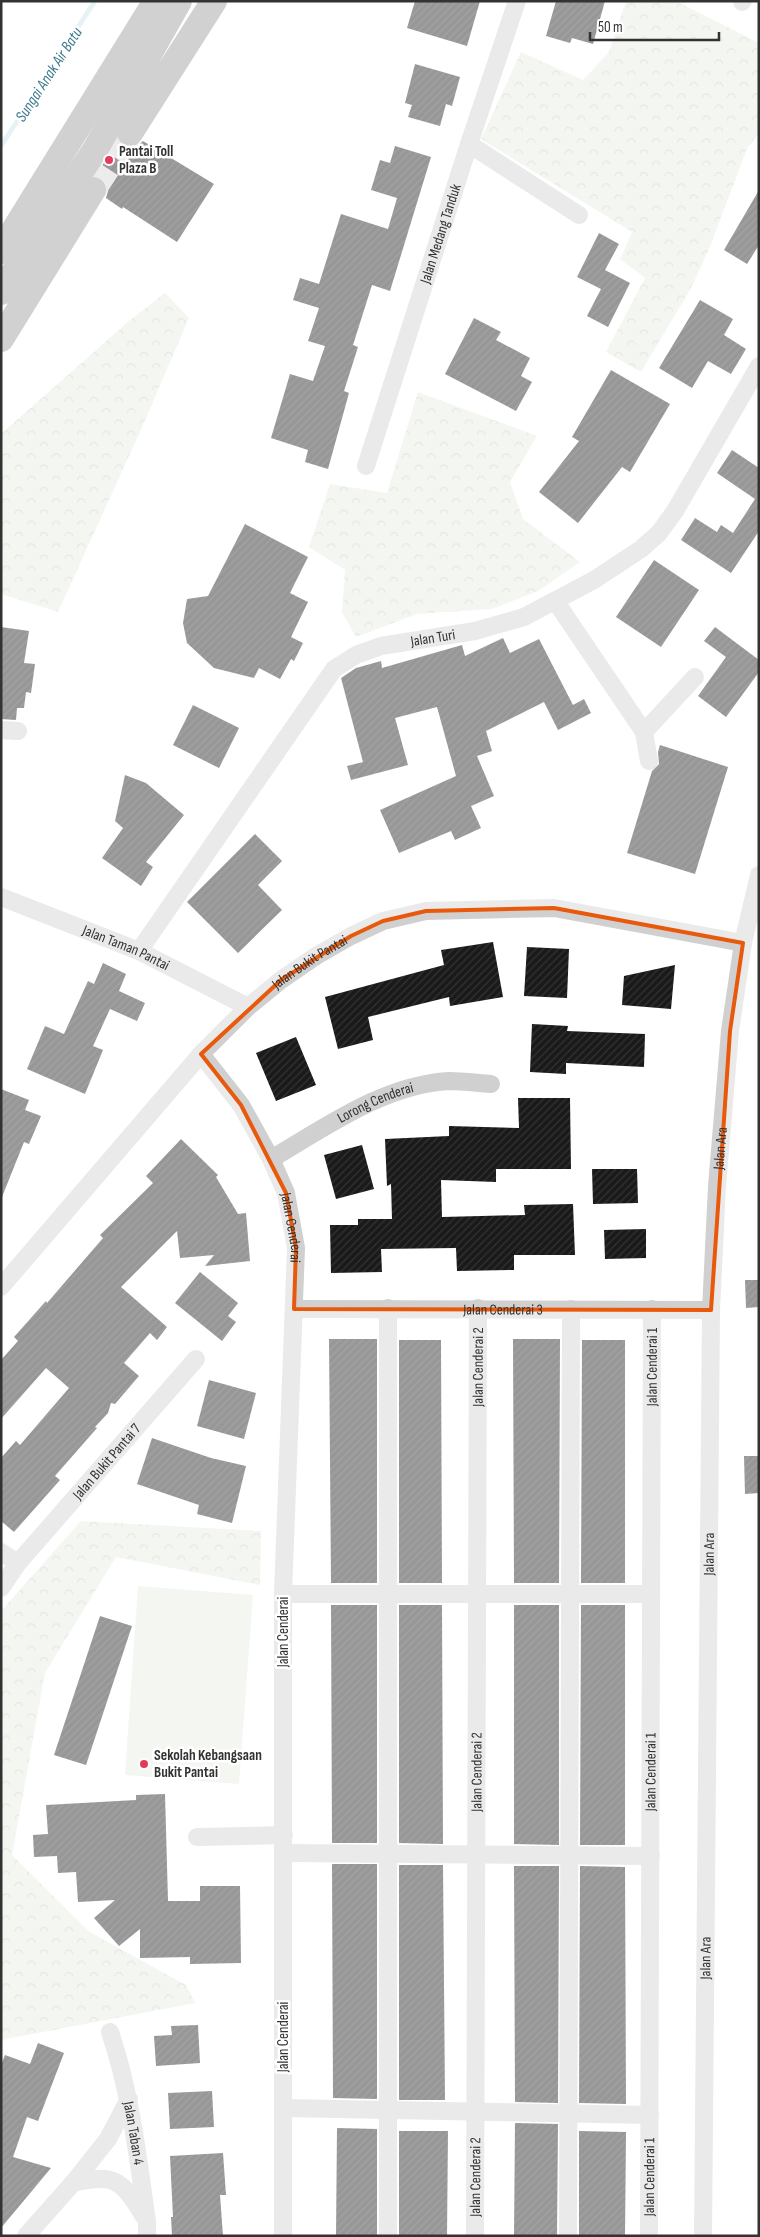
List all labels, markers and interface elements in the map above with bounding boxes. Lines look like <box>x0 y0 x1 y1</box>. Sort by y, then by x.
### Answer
scale bar <box>590 10 719 42</box>
text: 50 m <box>598 18 623 37</box>
water label: Sungai Anak Air Batu <box>12 24 87 125</box>
place label: Pantai Toll Plaza B <box>119 142 173 178</box>
marker: Pantai Toll Plaza B <box>103 154 115 166</box>
street label: Jalan Medang Tanduk <box>416 181 466 287</box>
street label: Jalan Turi <box>408 625 457 651</box>
street label: Jalan Taman Pantai <box>79 921 173 975</box>
street label: Jalan Bukit Pantai <box>267 931 351 994</box>
street label: Lorong Cenderai <box>334 1078 416 1128</box>
street label: Jalan Ara <box>709 1126 732 1171</box>
street label: Jalan Cenderai <box>276 1190 305 1263</box>
street label: Jalan Cenderai 3 <box>462 1300 543 1320</box>
street label: Jalan Cenderai 2 <box>469 1327 488 1408</box>
street label: Jalan Cenderai 1 <box>643 1327 662 1407</box>
street label: Jalan Bukit Pantai 7 <box>68 1420 145 1504</box>
street label: Jalan Ara <box>700 1532 719 1577</box>
street label: Jalan Cenderai <box>274 1596 293 1668</box>
street label: Jalan Cenderai 2 <box>467 1732 487 1813</box>
street label: Jalan Cenderai 1 <box>641 1732 661 1812</box>
place label: Sekolah Kebangsaan Bukit Pantai <box>154 1746 262 1782</box>
marker: Sekolah Kebangsaan Bukit Pantai <box>138 1758 150 1770</box>
street label: Jalan Ara <box>696 1936 716 1981</box>
street label: Jalan Cenderai <box>274 2001 293 2073</box>
street label: Jalan Taban 4 <box>118 2099 148 2166</box>
street label: Jalan Cenderai 2 <box>466 2137 485 2218</box>
street label: Jalan Cenderai 1 <box>640 2137 659 2217</box>

